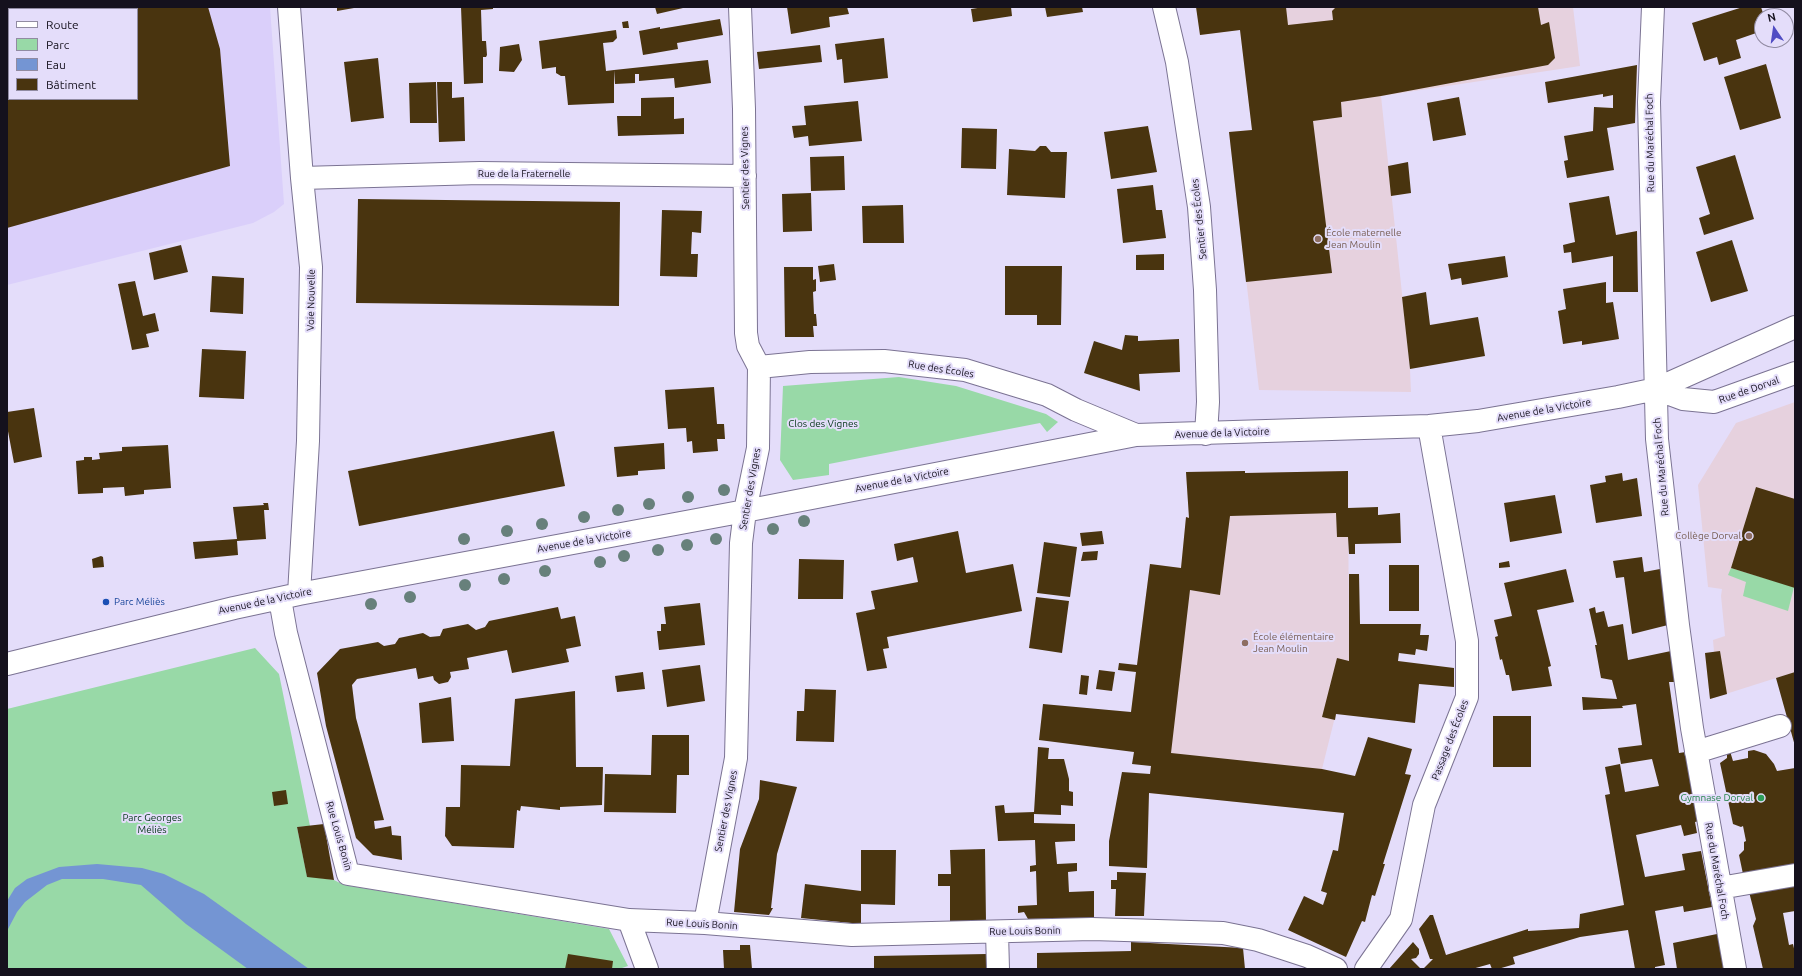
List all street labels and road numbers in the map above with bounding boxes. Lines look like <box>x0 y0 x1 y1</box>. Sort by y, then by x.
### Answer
street label: Rue du Maréchal Foch <box>1643 94 1657 192</box>
street label: Sentier des Vignes <box>738 126 752 210</box>
street label: Rue de la Fraternelle <box>478 168 570 180</box>
street label: Sentier des Écoles <box>1189 178 1209 260</box>
street label: Voie Nouvelle <box>304 269 318 331</box>
street label: Rue des Écoles <box>907 358 975 380</box>
street label: Rue de Dorval <box>1717 374 1781 406</box>
street label: Avenue de la Victoire <box>1496 396 1592 424</box>
street label: Rue du Maréchal Foch <box>1651 417 1671 517</box>
street label: Avenue de la Victoire <box>1174 425 1270 441</box>
street label: Sentier des Vignes <box>737 447 763 531</box>
street label: Avenue de la Victoire <box>854 465 950 495</box>
street label: Avenue de la Victoire <box>536 527 632 555</box>
street label: Avenue de la Victoire <box>217 585 313 617</box>
street label: Passage des Écoles <box>1429 698 1471 782</box>
street label: Sentier des Vignes <box>712 769 740 853</box>
street label: Rue Louis Bonin <box>323 800 355 872</box>
street label: Rue du Maréchal Foch <box>1703 821 1731 921</box>
street label: Rue Louis Bonin <box>666 916 738 932</box>
street label: Rue Louis Bonin <box>989 924 1061 938</box>

